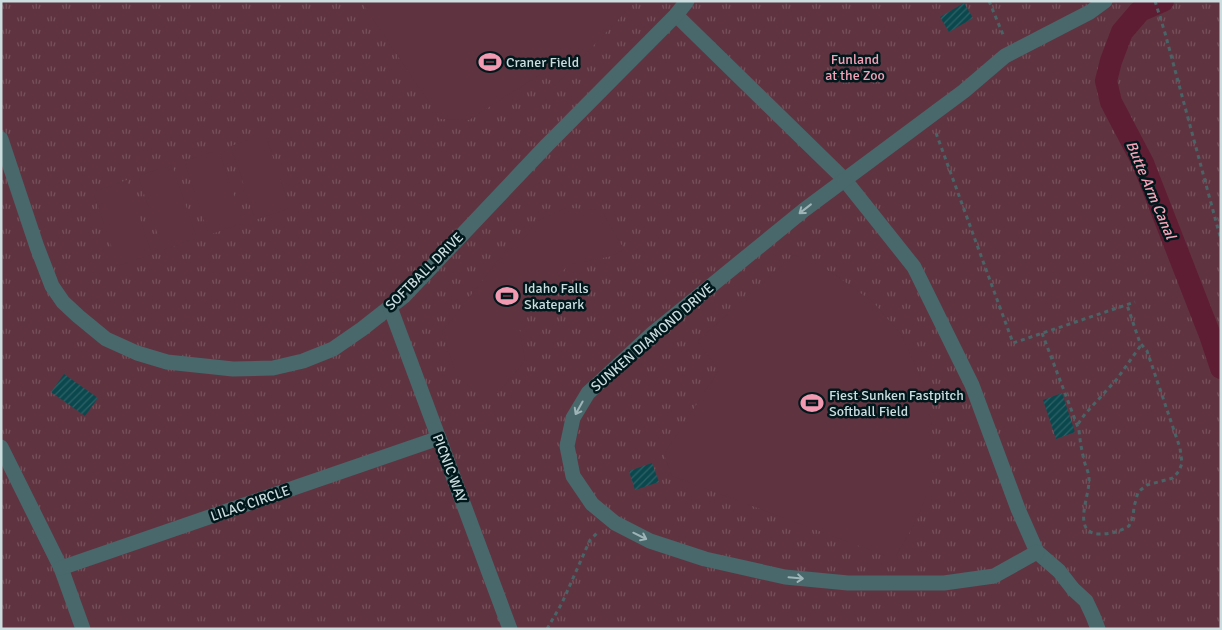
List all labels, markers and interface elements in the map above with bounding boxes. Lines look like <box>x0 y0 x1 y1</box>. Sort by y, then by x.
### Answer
sports icon: Craner Field <box>477 49 503 75</box>
park label: Funland at the Zoo <box>825 51 885 84</box>
place label: Craner Field <box>506 54 579 71</box>
water label: Butte Arm Canal <box>1122 138 1180 243</box>
one-way arrow <box>798 204 812 214</box>
street label: SOFTBALL DRIVE <box>382 229 467 314</box>
street label: SUNKEN DIAMOND DRIVE <box>588 279 717 395</box>
place label: Idaho Falls Skatepark <box>524 280 589 313</box>
sports icon: Idaho Falls Skatepark <box>494 283 520 309</box>
place label: Fiest Sunken Fastpitch Softball Field <box>829 387 964 420</box>
sports icon: Fiest Sunken Fastpitch Softball Field <box>799 390 825 416</box>
one-way arrow <box>574 400 583 415</box>
street label: PICNIC WAY <box>429 431 470 505</box>
street label: LILAC CIRCLE <box>208 482 292 525</box>
one-way arrow <box>632 532 647 541</box>
one-way arrow <box>788 574 804 583</box>

